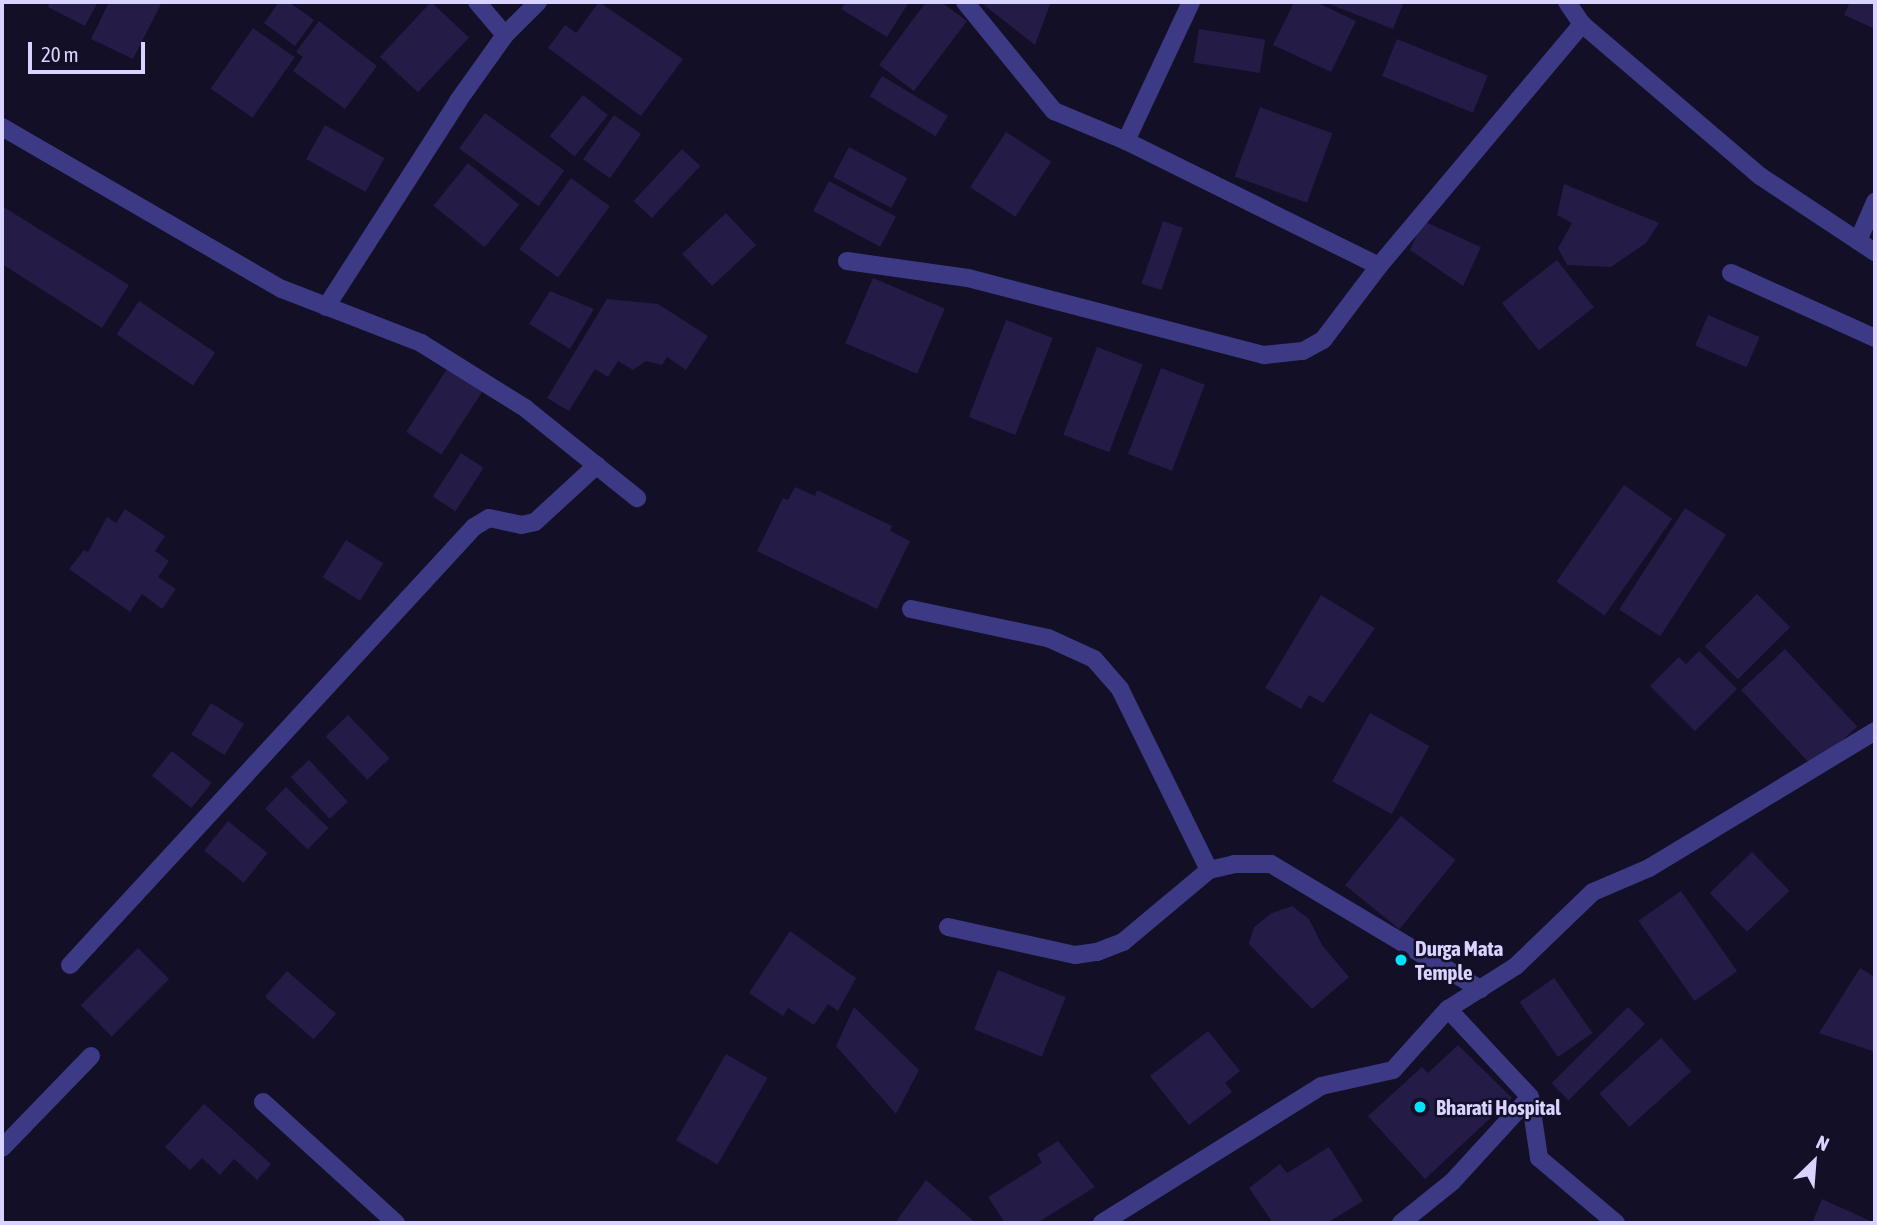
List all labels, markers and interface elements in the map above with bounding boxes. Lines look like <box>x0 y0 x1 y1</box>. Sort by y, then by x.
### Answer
scale bar <box>32 28 149 72</box>
text: 20 m <box>41 42 79 66</box>
place label: Durga Mata Temple <box>1415 935 1503 985</box>
marker: Durga Mata Temple <box>1393 952 1409 968</box>
place label: Bharati Hospital <box>1436 1094 1561 1120</box>
marker: Bharati Hospital <box>1410 1097 1430 1117</box>
north arrow <box>1779 1127 1849 1197</box>
text: N <box>1813 1131 1833 1155</box>

